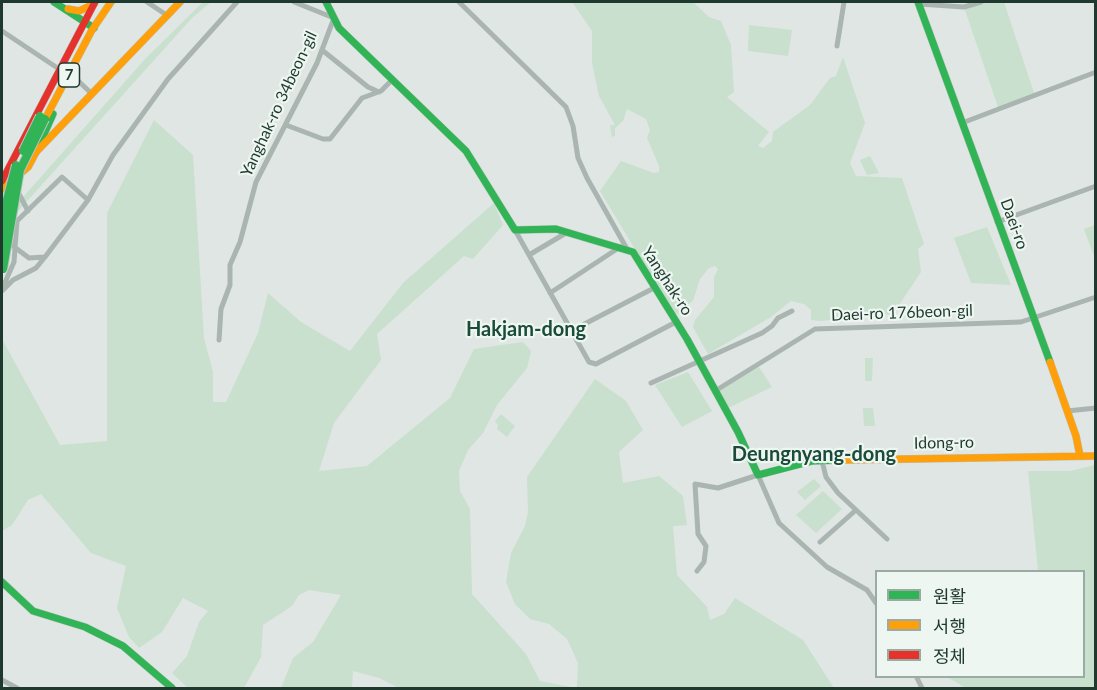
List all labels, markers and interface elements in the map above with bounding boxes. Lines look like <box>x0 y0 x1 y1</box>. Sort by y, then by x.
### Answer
street label: Yanghak-ro 34beon-gil <box>237 28 321 180</box>
road number: 7 <box>58 63 80 87</box>
street label: Daei-ro <box>996 196 1032 252</box>
street label: Yanghak-ro <box>638 243 696 319</box>
street label: Daei-ro 176beon-gil <box>831 301 973 325</box>
district label: Hakjam-dong <box>466 318 586 342</box>
street label: Idong-ro <box>914 433 974 453</box>
district label: Deungnyang-dong <box>732 443 896 467</box>
legend <box>875 570 1085 678</box>
text: 원활 <box>933 585 966 607</box>
text: 서행 <box>933 615 966 637</box>
text: 정체 <box>933 645 966 667</box>

